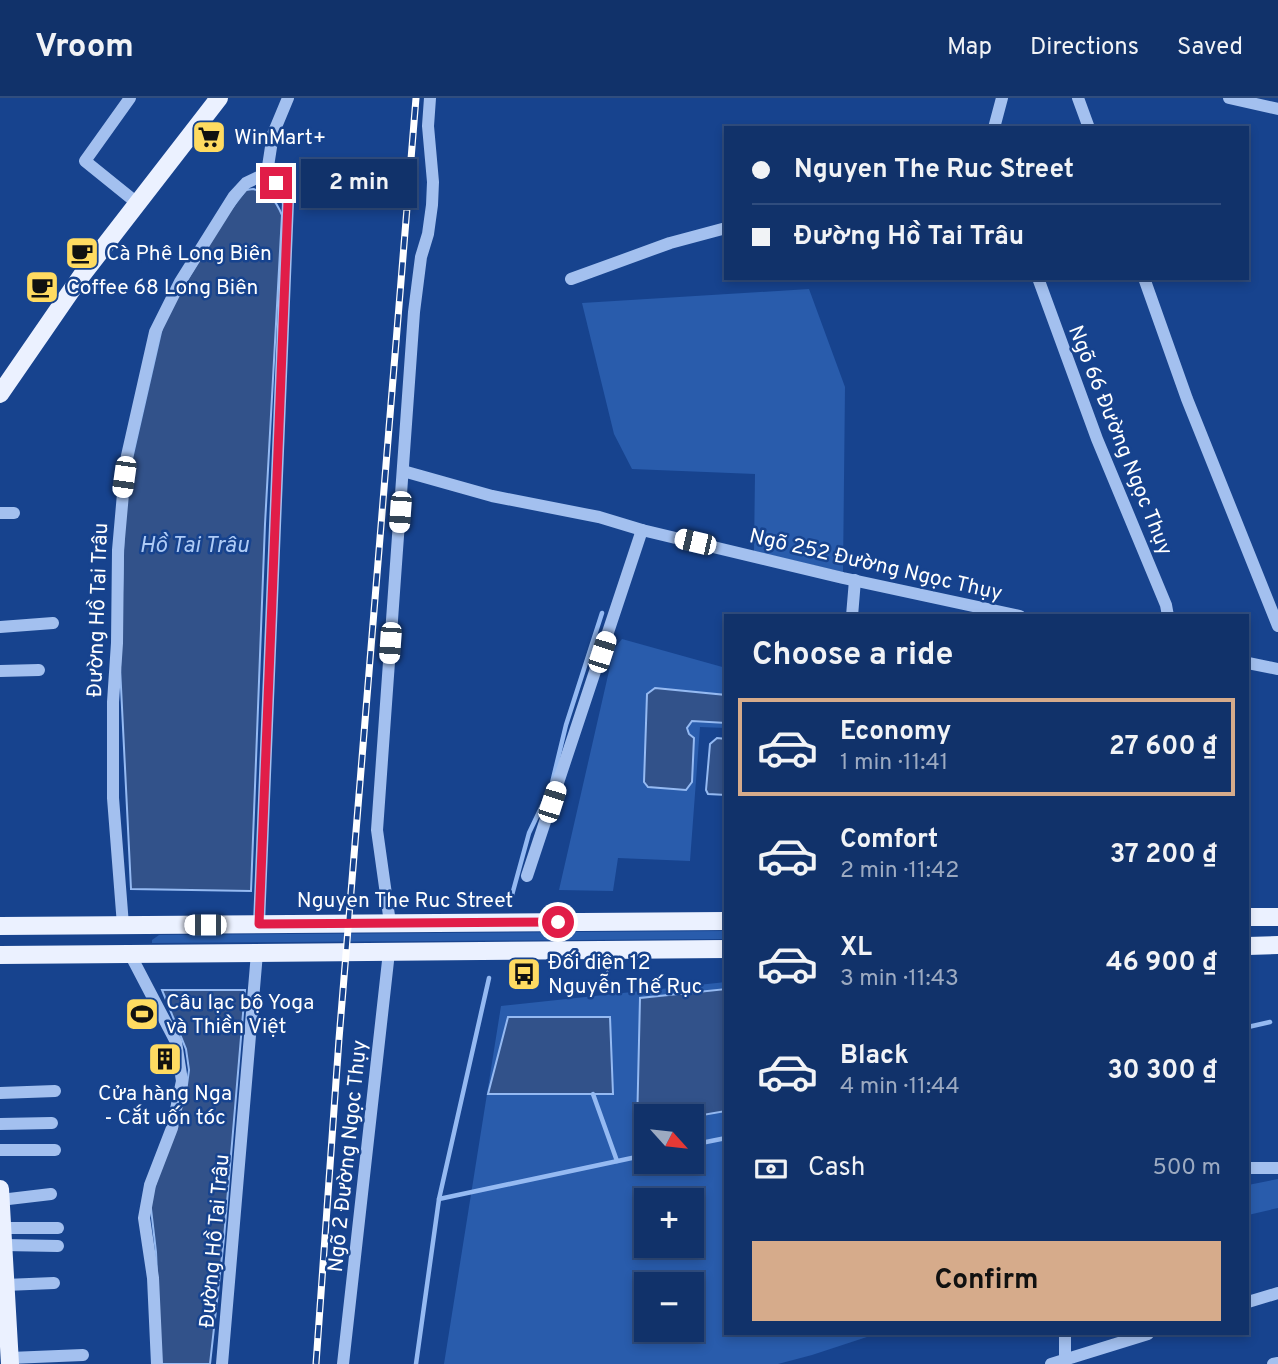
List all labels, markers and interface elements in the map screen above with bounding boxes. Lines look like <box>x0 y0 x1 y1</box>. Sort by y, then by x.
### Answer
text: Vroom <box>35 27 134 69</box>
text: Map <box>947 33 992 63</box>
text: Directions <box>1030 33 1139 63</box>
text: Saved <box>1177 33 1243 63</box>
supermarket icon: WinMart+ <box>190 118 228 156</box>
place label: WinMart+ <box>234 125 326 152</box>
text: Nguyen The Ruc Street <box>794 154 1074 187</box>
callout: 2 min <box>300 158 416 208</box>
route end <box>260 167 292 199</box>
text: 2 min <box>329 169 389 198</box>
text: Đường Hồ Tai Trâu <box>794 221 1024 254</box>
cafe icon: Cà Phê Long Biên <box>63 234 101 272</box>
place label: Cà Phê Long Biên <box>106 241 272 268</box>
cafe icon: Coffee 68 Long Biên <box>23 268 61 306</box>
place label: Coffee 68 Long Biên <box>66 275 258 302</box>
street label: Ngõ 66 Đường Ngọc Thụy <box>1061 322 1178 559</box>
car <box>111 455 138 499</box>
car <box>389 490 412 534</box>
street label: Đường Hồ Tai Trâu <box>82 522 115 698</box>
street label: Ngõ 252 Đường Ngọc Thụy <box>746 523 1005 608</box>
car <box>673 527 718 557</box>
water label: Hồ Tai Trâu <box>139 532 249 561</box>
car <box>379 621 402 665</box>
car <box>586 629 619 675</box>
text: Choose a ride <box>752 636 953 676</box>
icon: car <box>756 716 819 779</box>
text: Economy <box>840 716 951 749</box>
text: 27 600 ₫ <box>1109 731 1217 764</box>
text: 1 min · 11:41 <box>840 749 948 778</box>
car <box>536 779 569 825</box>
icon: car <box>756 824 819 887</box>
text: Comfort <box>840 824 938 857</box>
text: 37 200 ₫ <box>1110 839 1217 872</box>
text: 2 min · 11:42 <box>840 857 959 886</box>
street label: Nguyen The Ruc Street <box>297 888 513 915</box>
route start <box>542 906 574 938</box>
car <box>185 915 227 936</box>
icon: car <box>756 932 819 995</box>
text: XL <box>840 932 872 965</box>
text: 46 900 ₫ <box>1106 947 1217 980</box>
place label: Đối diện 12 Nguyễn Thế Rục <box>548 950 702 1001</box>
bus stop icon: Đối diện 12 Nguyễn Thế Rục <box>505 955 543 993</box>
text: 3 min · 11:43 <box>840 965 959 994</box>
place label: Câu lạc bộ Yoga và Thiền Việt <box>166 990 314 1041</box>
sports icon: Câu lạc bộ Yoga và Thiền Việt <box>123 995 161 1033</box>
street label: Ngõ 2 Đường Ngọc Thụy <box>323 1039 374 1274</box>
building icon: Cửa hàng Nga - Cắt uốn tóc <box>146 1040 184 1078</box>
icon: car <box>756 1040 819 1103</box>
text: Black <box>840 1040 909 1073</box>
text: 30 300 ₫ <box>1107 1055 1217 1088</box>
text: 4 min · 11:44 <box>840 1073 960 1102</box>
place label: Cửa hàng Nga - Cắt uốn tóc <box>98 1081 232 1132</box>
north arrow <box>634 1104 704 1174</box>
map controls <box>634 1104 704 1342</box>
icon: cash <box>752 1150 790 1188</box>
text: Cash <box>808 1152 865 1185</box>
street label: Đường Hồ Tai Trâu <box>194 1153 237 1329</box>
text: 500 m <box>1153 1154 1221 1183</box>
button: + <box>634 1188 704 1258</box>
button: Confirm <box>752 1241 1221 1321</box>
button: − <box>634 1272 704 1342</box>

